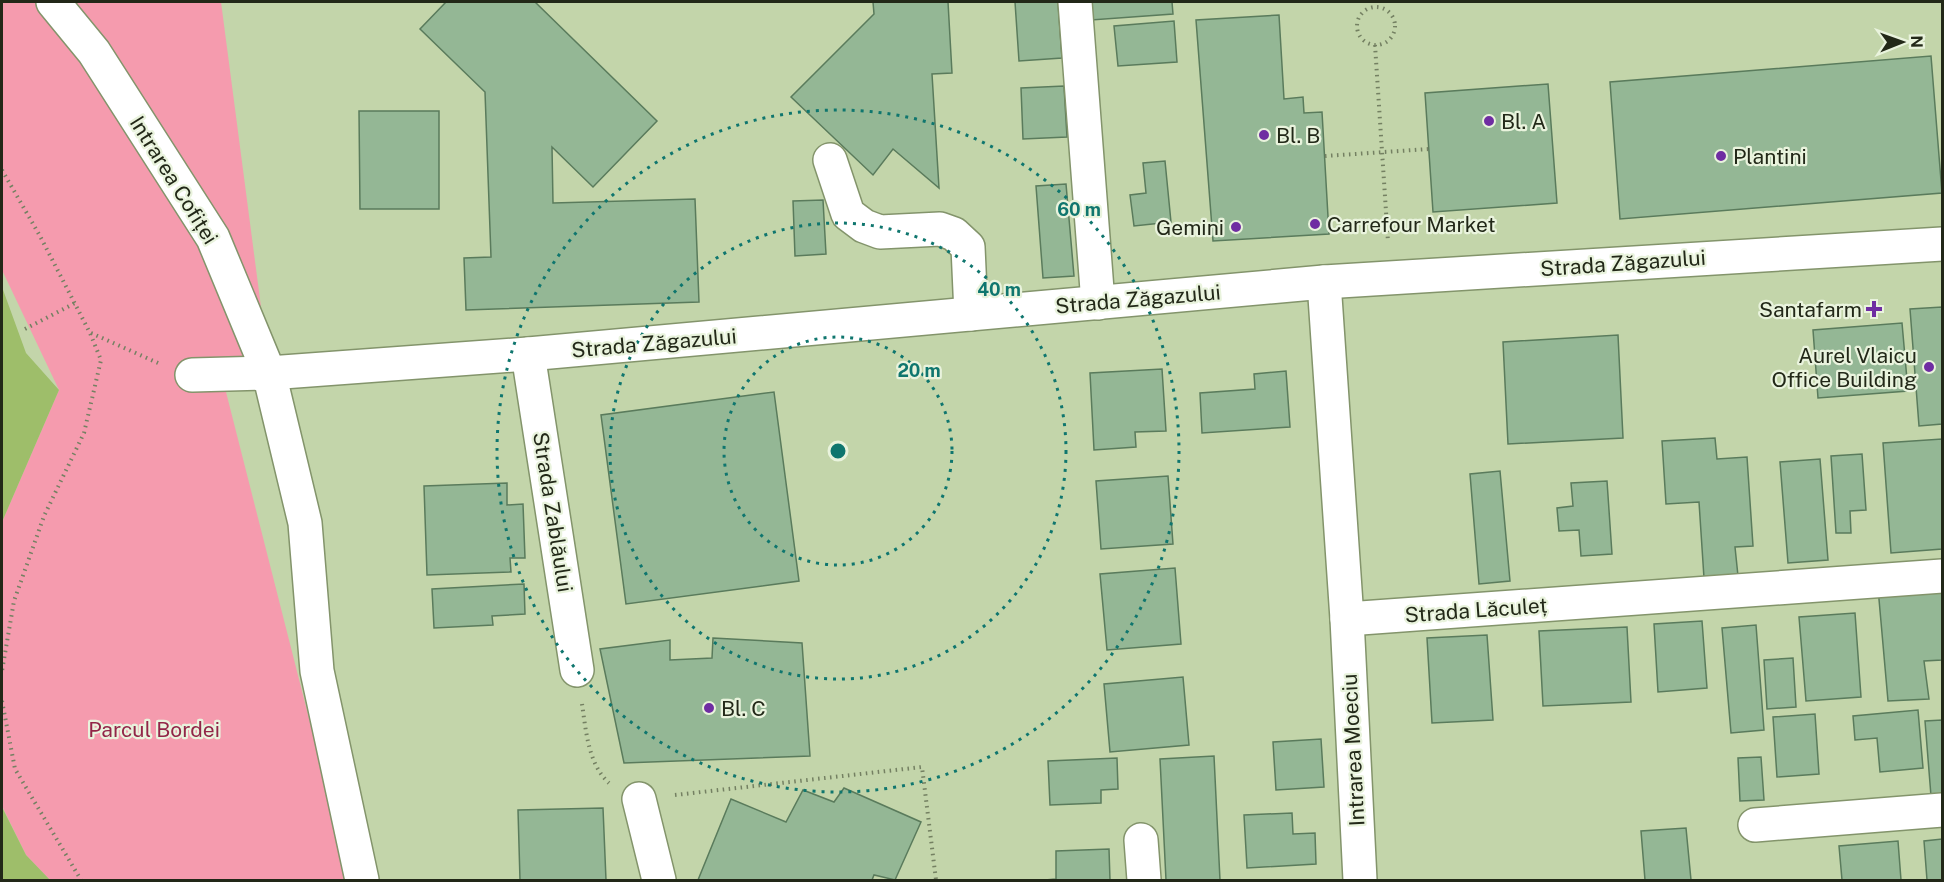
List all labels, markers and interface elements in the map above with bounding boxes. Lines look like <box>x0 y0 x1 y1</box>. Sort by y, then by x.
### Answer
north arrow <box>1872 12 1932 72</box>
text: N <box>1907 35 1926 48</box>
place label: Bl. A <box>1501 109 1546 134</box>
street label: Intrarea Cofiței <box>125 111 223 249</box>
marker: Bl. A <box>1482 114 1496 128</box>
place label: Bl. B <box>1276 123 1320 148</box>
marker: Bl. B <box>1257 128 1271 142</box>
place label: Plantini <box>1733 144 1807 169</box>
marker: Plantini <box>1714 149 1728 163</box>
text: 60 m <box>1057 199 1101 220</box>
place label: Carrefour Market <box>1327 212 1496 237</box>
place label: Gemini <box>1156 215 1224 240</box>
marker: Carrefour Market <box>1308 217 1322 231</box>
marker: Gemini <box>1229 220 1243 234</box>
street label: Strada Zăgazului <box>1539 245 1707 281</box>
text: 40 m <box>977 279 1021 300</box>
street label: Strada Zăgazului <box>1054 279 1222 319</box>
place label: Santafarm <box>1759 297 1862 322</box>
marker: Santafarm <box>1867 302 1881 316</box>
street label: Strada Zăgazului <box>570 323 738 363</box>
place label: Aurel Vlaicu Office Building <box>1771 343 1917 392</box>
text: 20 m <box>897 360 941 381</box>
marker: Aurel Vlaicu Office Building <box>1922 360 1936 374</box>
street label: Strada Zablăului <box>528 430 578 594</box>
centre of rings <box>828 441 848 461</box>
street label: Strada Lăculeț <box>1404 593 1548 627</box>
street label: Intrarea Moeciu <box>1337 673 1369 827</box>
place label: Bl. C <box>721 696 766 721</box>
marker: Bl. C <box>702 701 716 715</box>
park label: Parcul Bordei <box>88 717 220 742</box>

